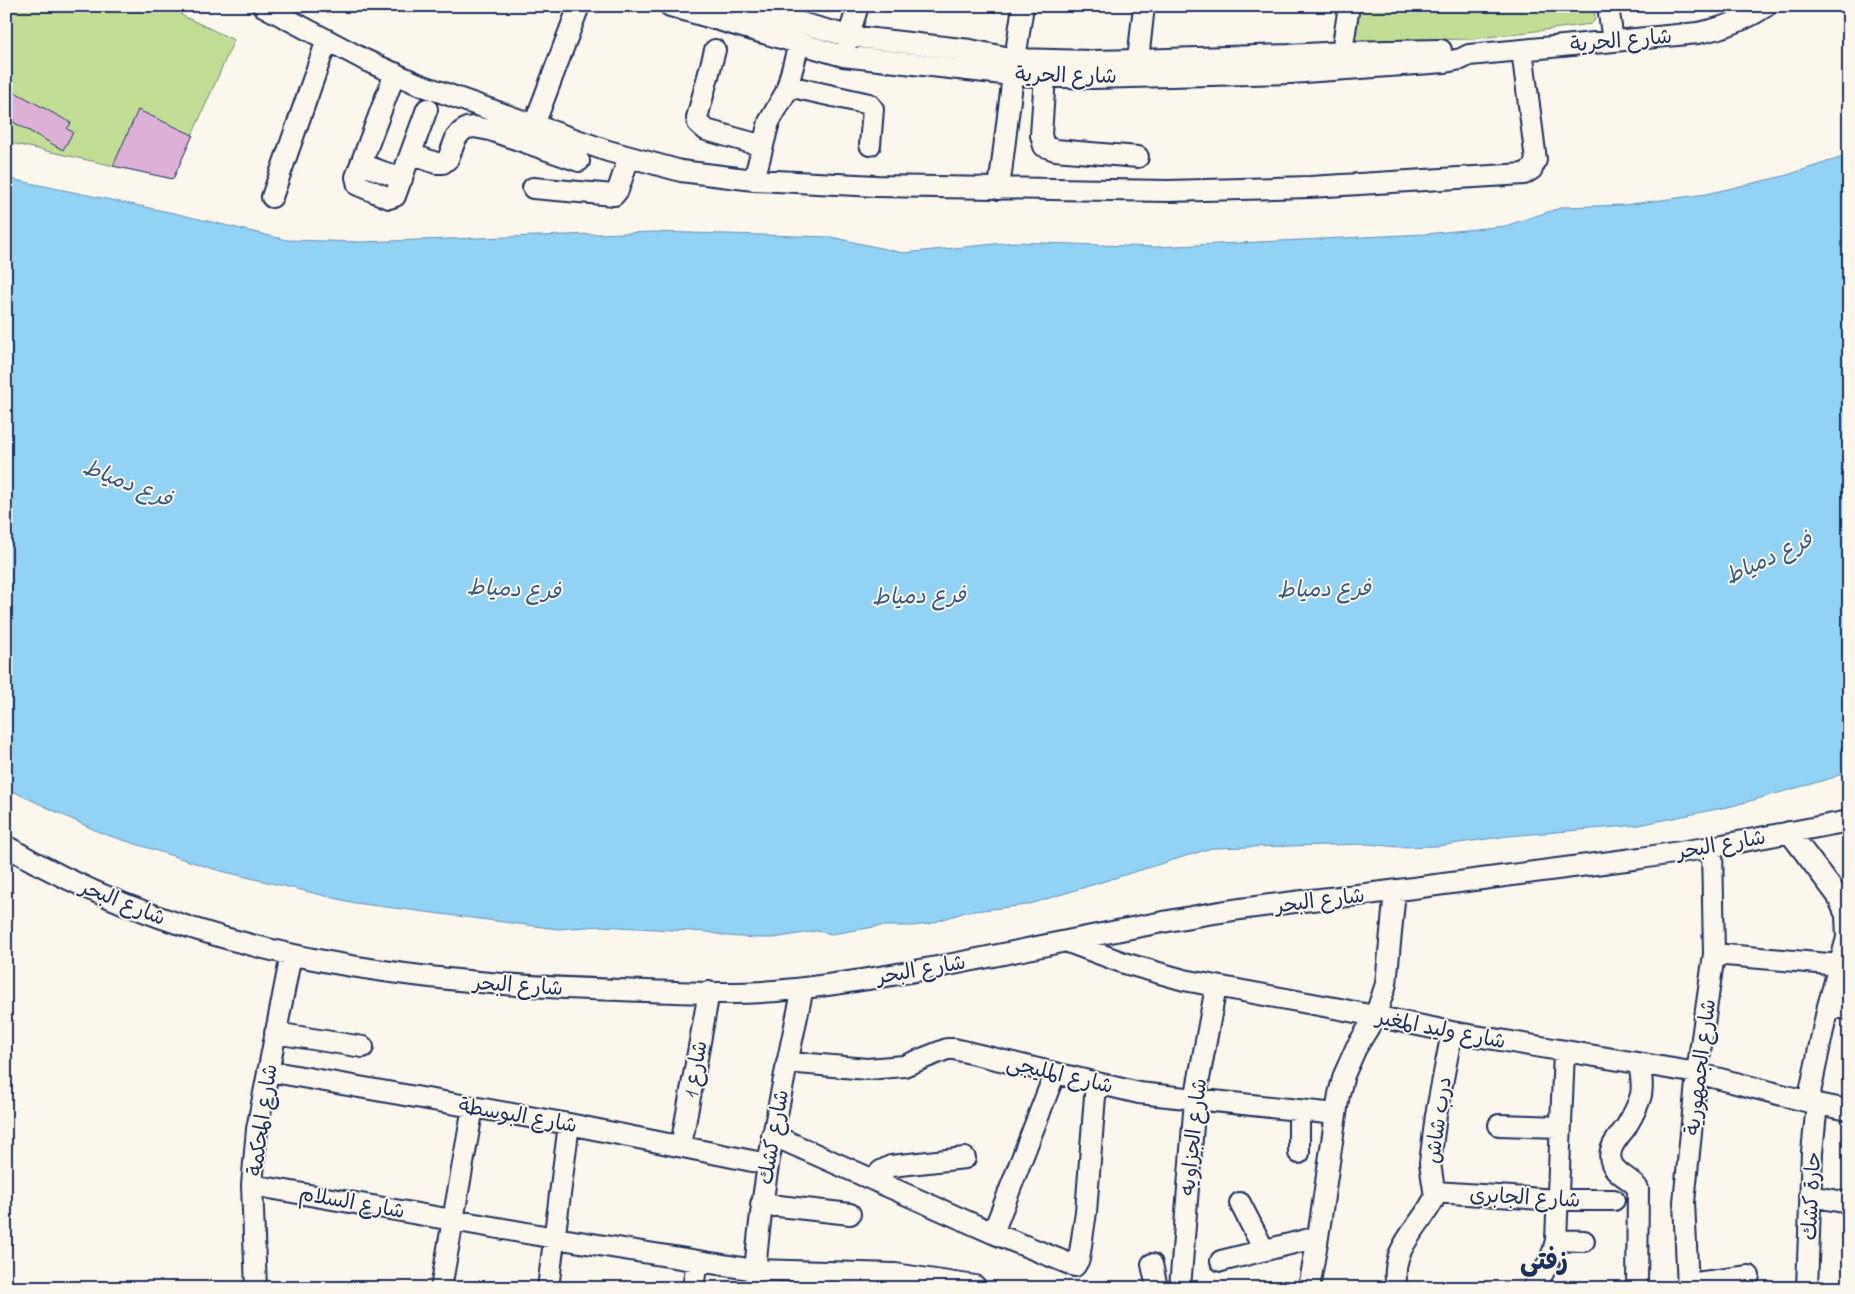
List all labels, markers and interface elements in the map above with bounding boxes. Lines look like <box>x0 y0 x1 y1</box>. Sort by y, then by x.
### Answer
street label: شارع الحرية <box>1569 23 1673 61</box>
street label: شارع الحرية <box>1015 61 1117 93</box>
water label: فرع دمياط <box>78 452 177 517</box>
water label: فرع دمياط <box>1720 525 1819 594</box>
water label: فرع دمياط <box>466 573 562 609</box>
water label: فرع دمياط <box>1277 574 1372 608</box>
water label: فرع دمياط <box>872 581 967 615</box>
street label: شارع البحر <box>1672 823 1768 869</box>
street label: شارع البحر <box>73 872 170 935</box>
street label: شارع البحر <box>1272 882 1367 923</box>
street label: شارع البحر <box>872 948 968 994</box>
street label: شارع البحر <box>470 969 564 1005</box>
street label: شارع الجمهورية <box>1679 997 1725 1137</box>
street label: شارع وليد المغير <box>1371 1003 1508 1058</box>
street label: شارع 1 <box>677 1038 717 1100</box>
street label: شارع المليجى <box>1003 1049 1116 1103</box>
street label: شارع المحكمة <box>241 1062 287 1178</box>
street label: درب شاش <box>1419 1075 1461 1166</box>
street label: شارع الجزاويه <box>1174 1077 1216 1197</box>
street label: شارع كشك <box>752 1088 798 1187</box>
street label: شارع البوسطة <box>456 1092 579 1142</box>
street label: حارة كشك <box>1796 1151 1830 1241</box>
street label: شارع السلام <box>296 1180 407 1228</box>
street label: شارع الجابرى <box>1469 1181 1581 1217</box>
district label: زفتى <box>1520 1244 1568 1282</box>

